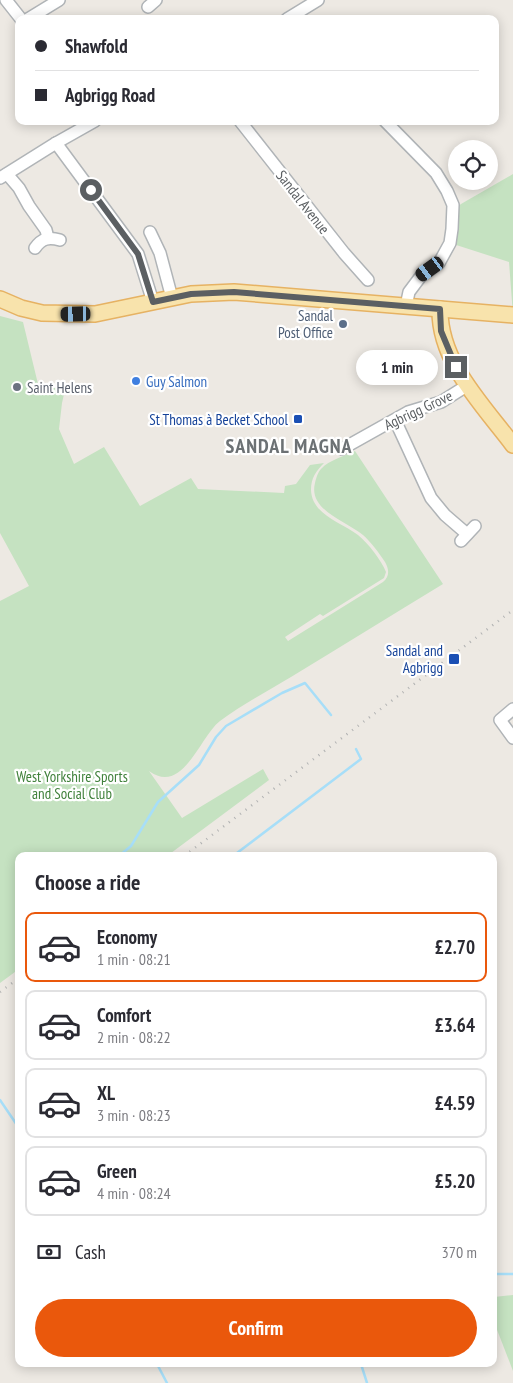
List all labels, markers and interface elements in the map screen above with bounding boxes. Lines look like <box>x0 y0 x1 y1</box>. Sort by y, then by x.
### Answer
text: Shawfold <box>65 34 128 58</box>
text: Agbrigg Road <box>65 83 155 107</box>
map controls <box>448 140 498 190</box>
button: locate <box>448 140 498 190</box>
street label: Sandal Avenue <box>272 166 334 238</box>
route start <box>80 179 102 201</box>
car <box>413 254 446 284</box>
car <box>60 306 91 322</box>
place label: Sandal Post Office <box>278 306 334 342</box>
marker: Sandal Post Office <box>337 318 349 330</box>
callout: 1 min <box>356 350 438 384</box>
route end <box>445 356 467 378</box>
text: 1 min <box>381 357 413 377</box>
place label: Guy Salmon <box>146 372 207 391</box>
marker: Guy Salmon <box>130 375 142 387</box>
place label: Saint Helens <box>27 378 92 397</box>
marker: Saint Helens <box>11 381 23 393</box>
street label: Agbrigg Grove <box>381 386 455 434</box>
place label: St Thomas à Becket School <box>149 410 289 429</box>
marker: St Thomas à Becket School <box>292 413 304 425</box>
district label: SANDAL MAGNA <box>225 433 353 459</box>
place label: Sandal and Agbrigg <box>386 641 443 677</box>
marker: Sandal and Agbrigg <box>447 652 461 666</box>
park label: West Yorkshire Sports and Social Club <box>16 767 128 803</box>
text: Choose a ride <box>35 868 140 896</box>
icon: car <box>37 925 82 970</box>
text: Economy <box>97 925 157 949</box>
text: £2.70 <box>435 935 475 959</box>
text: 1 min · 08:21 <box>97 949 171 969</box>
icon: car <box>37 1003 82 1048</box>
text: Comfort <box>97 1003 151 1027</box>
text: £3.64 <box>435 1013 475 1037</box>
text: 2 min · 08:22 <box>97 1027 171 1047</box>
icon: car <box>37 1081 82 1126</box>
text: XL <box>97 1081 115 1105</box>
text: £4.59 <box>435 1091 475 1115</box>
text: 3 min · 08:23 <box>97 1105 171 1125</box>
icon: car <box>37 1159 82 1204</box>
text: Green <box>97 1159 137 1183</box>
text: £5.20 <box>435 1169 475 1193</box>
text: 4 min · 08:24 <box>97 1183 171 1203</box>
icon: cash <box>35 1238 63 1266</box>
text: Cash <box>75 1240 106 1264</box>
text: 370 m <box>442 1242 477 1262</box>
button: Confirm <box>35 1299 477 1357</box>

